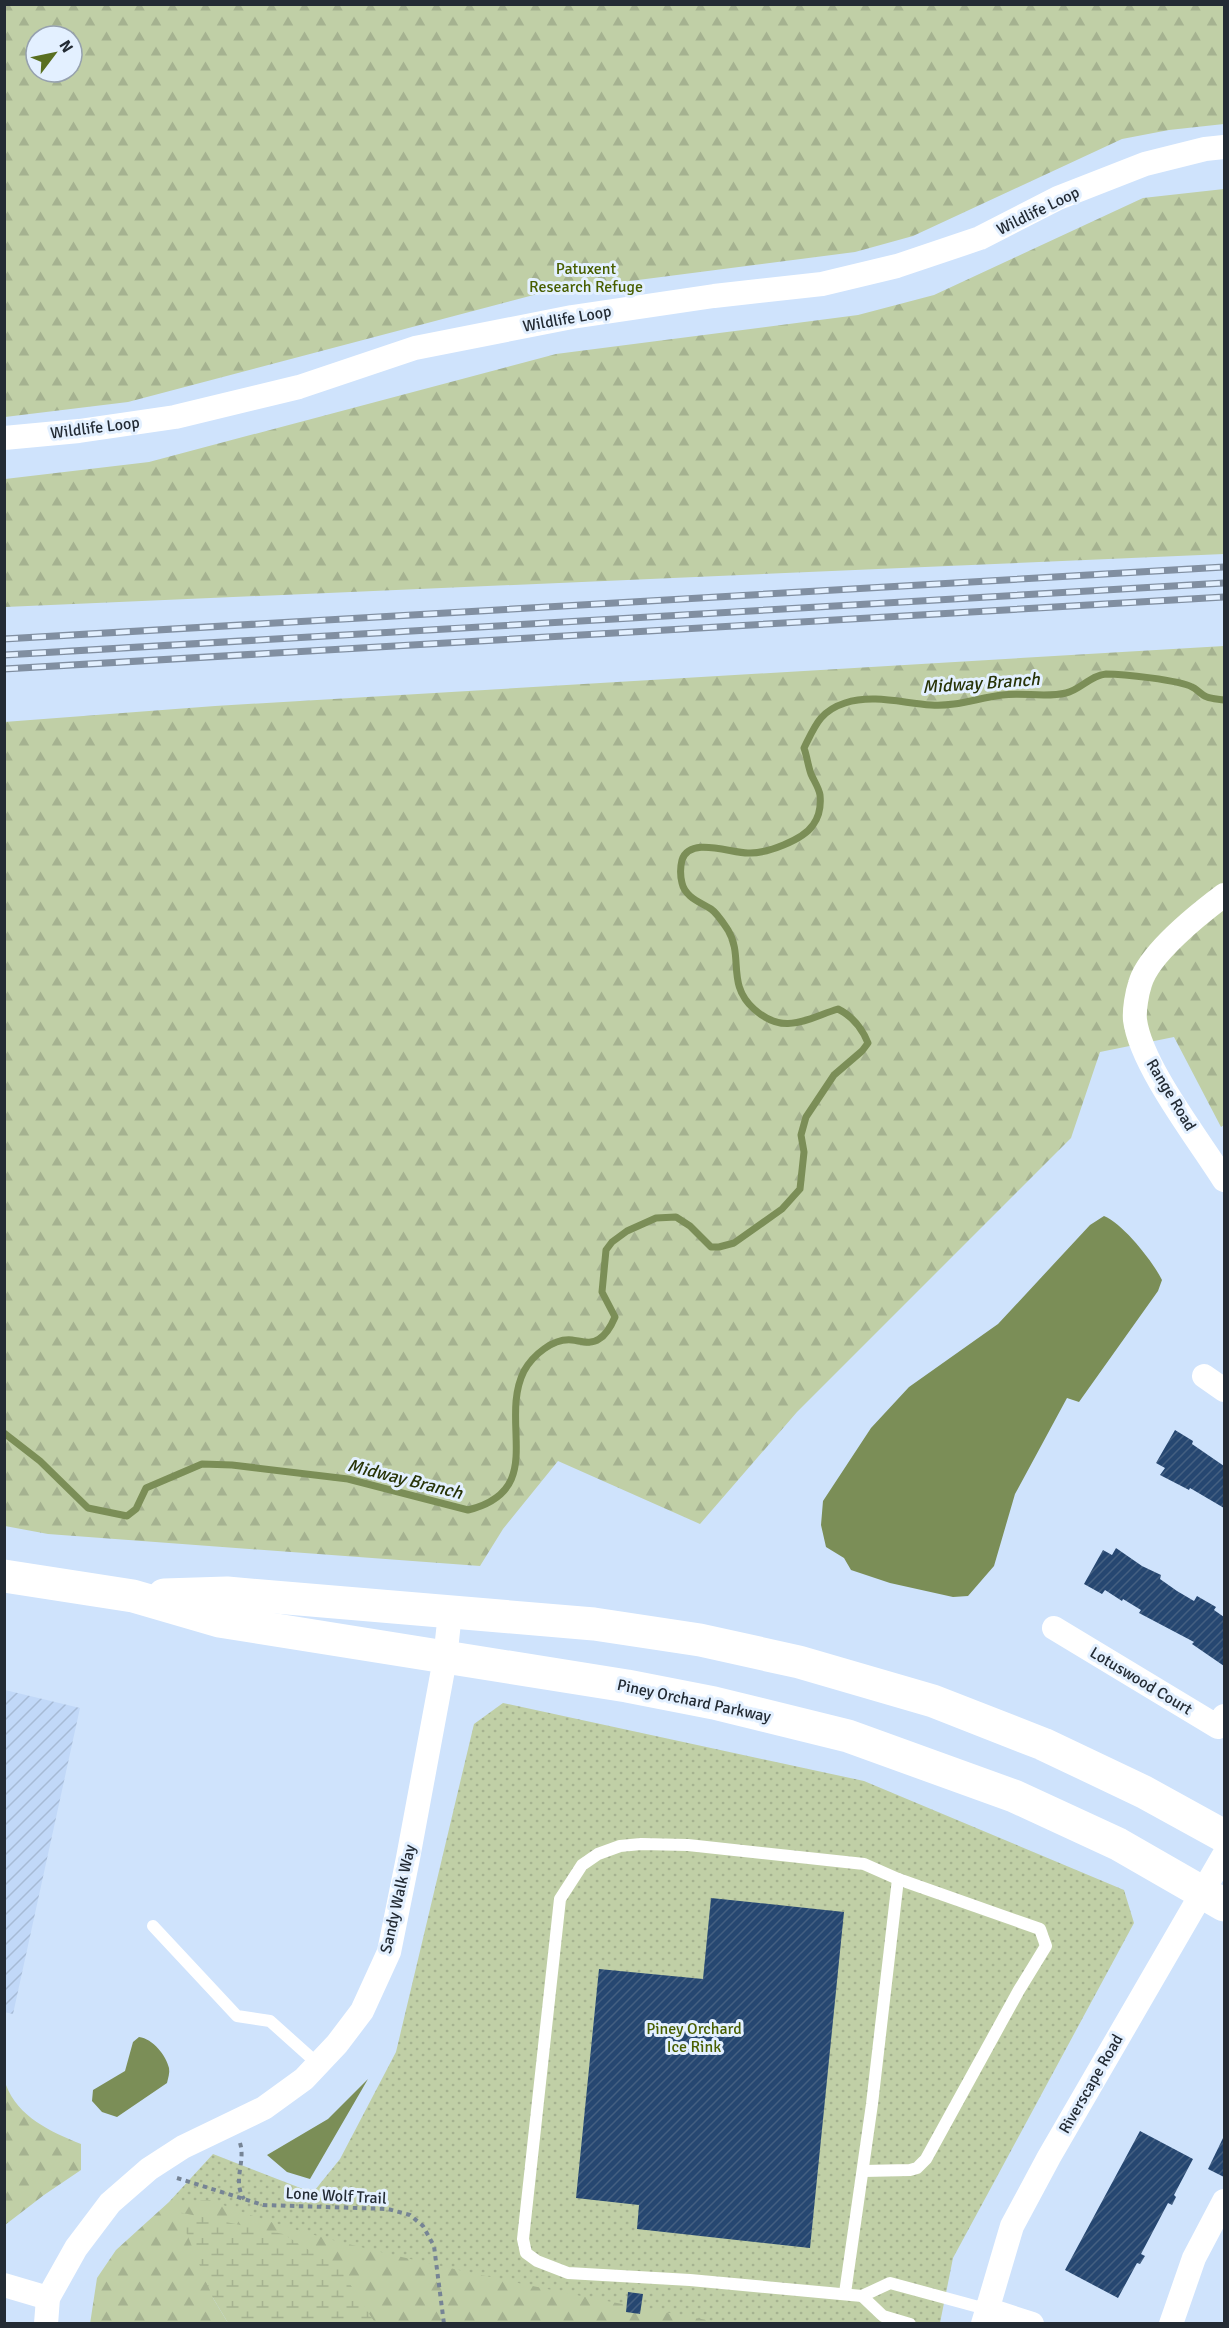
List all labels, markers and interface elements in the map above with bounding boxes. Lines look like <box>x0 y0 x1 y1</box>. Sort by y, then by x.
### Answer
north arrow <box>24 24 84 84</box>
text: N <box>54 37 77 57</box>
street label: Wildlife Loop <box>993 182 1083 240</box>
park label: Patuxent Research Refuge <box>529 259 643 297</box>
street label: Wildlife Loop <box>521 301 613 337</box>
street label: Wildlife Loop <box>49 413 141 443</box>
water label: Midway Branch <box>922 668 1042 698</box>
street label: Range Road <box>1142 1055 1200 1135</box>
water label: Midway Branch <box>345 1454 466 1504</box>
street label: Lotuswood Court <box>1086 1643 1196 1720</box>
street label: Piney Orchard Parkway <box>615 1675 773 1727</box>
street label: Sandy Walk Way <box>376 1842 420 1955</box>
park label: Piney Orchard Ice Rink <box>646 2019 742 2057</box>
street label: Riverscape Road <box>1054 2031 1128 2137</box>
street label: Lone Wolf Trail <box>285 2183 387 2209</box>

